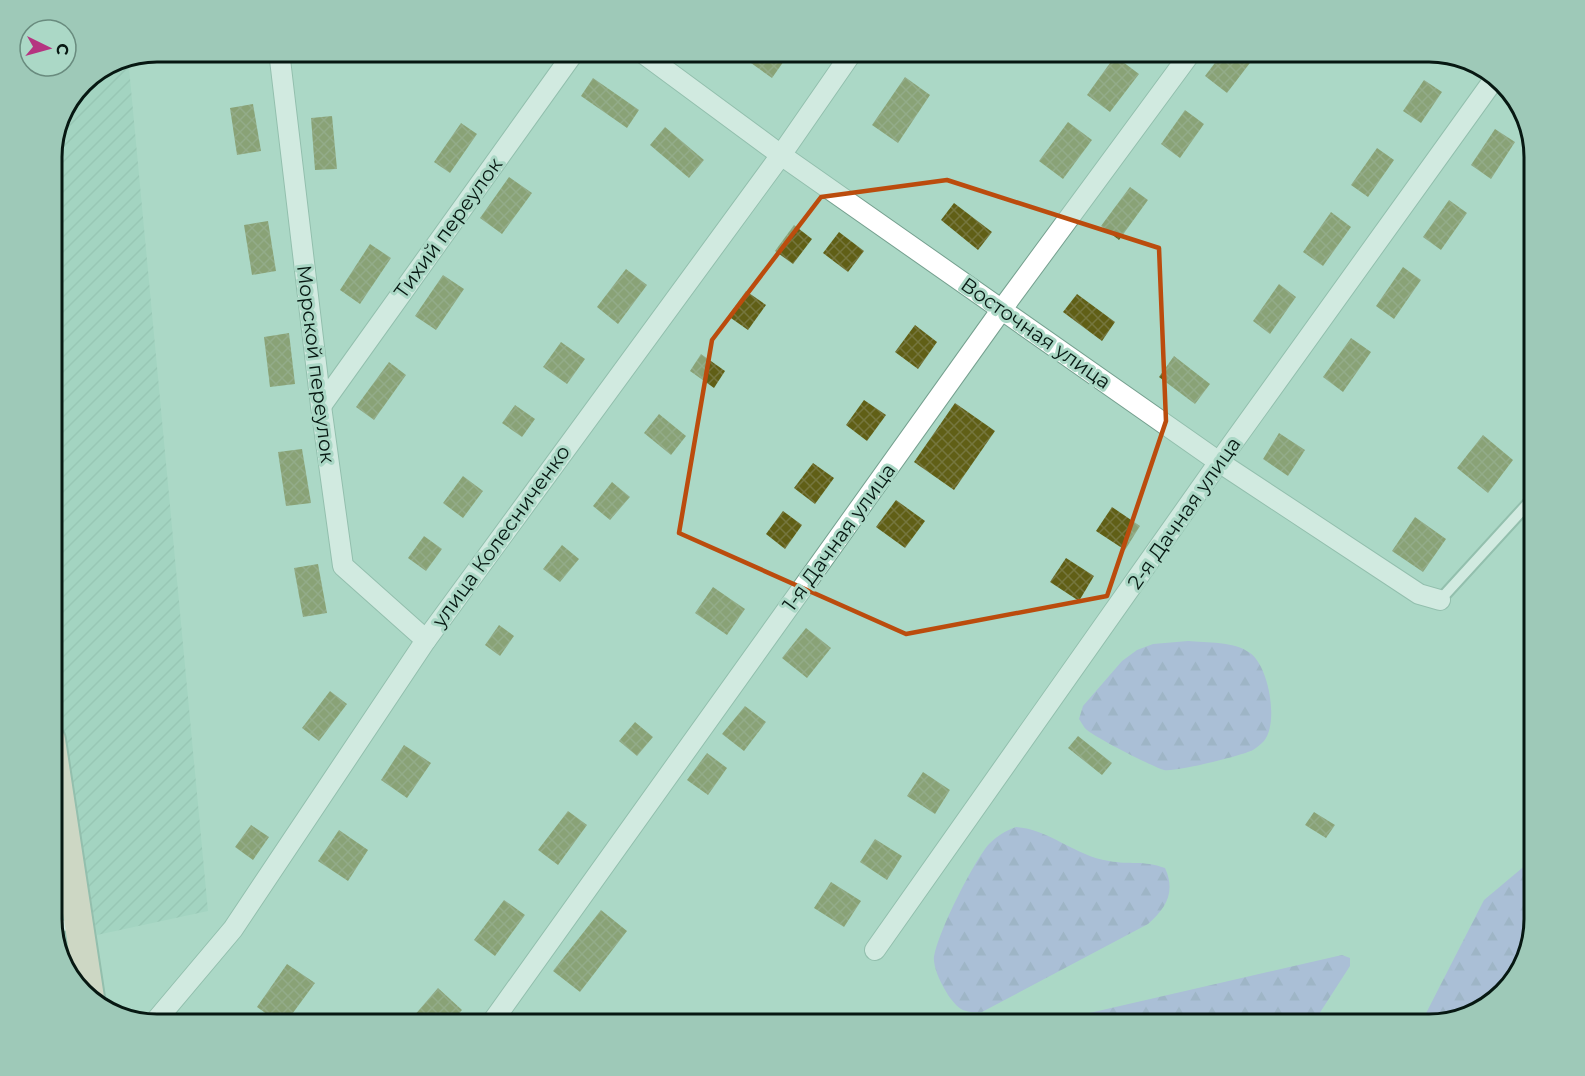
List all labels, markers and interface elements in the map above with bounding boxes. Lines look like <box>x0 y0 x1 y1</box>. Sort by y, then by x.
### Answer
north arrow <box>18 18 78 78</box>
text: С <box>52 43 72 56</box>
street label: Тихий переулок <box>389 153 507 303</box>
street label: Морской переулок <box>292 264 340 465</box>
street label: Восточная улица <box>956 272 1116 394</box>
street label: 2-я Дачная улица <box>1122 432 1246 594</box>
street label: улица Колесниченко <box>426 440 575 633</box>
street label: 1-я Дачная улица <box>777 459 901 615</box>

